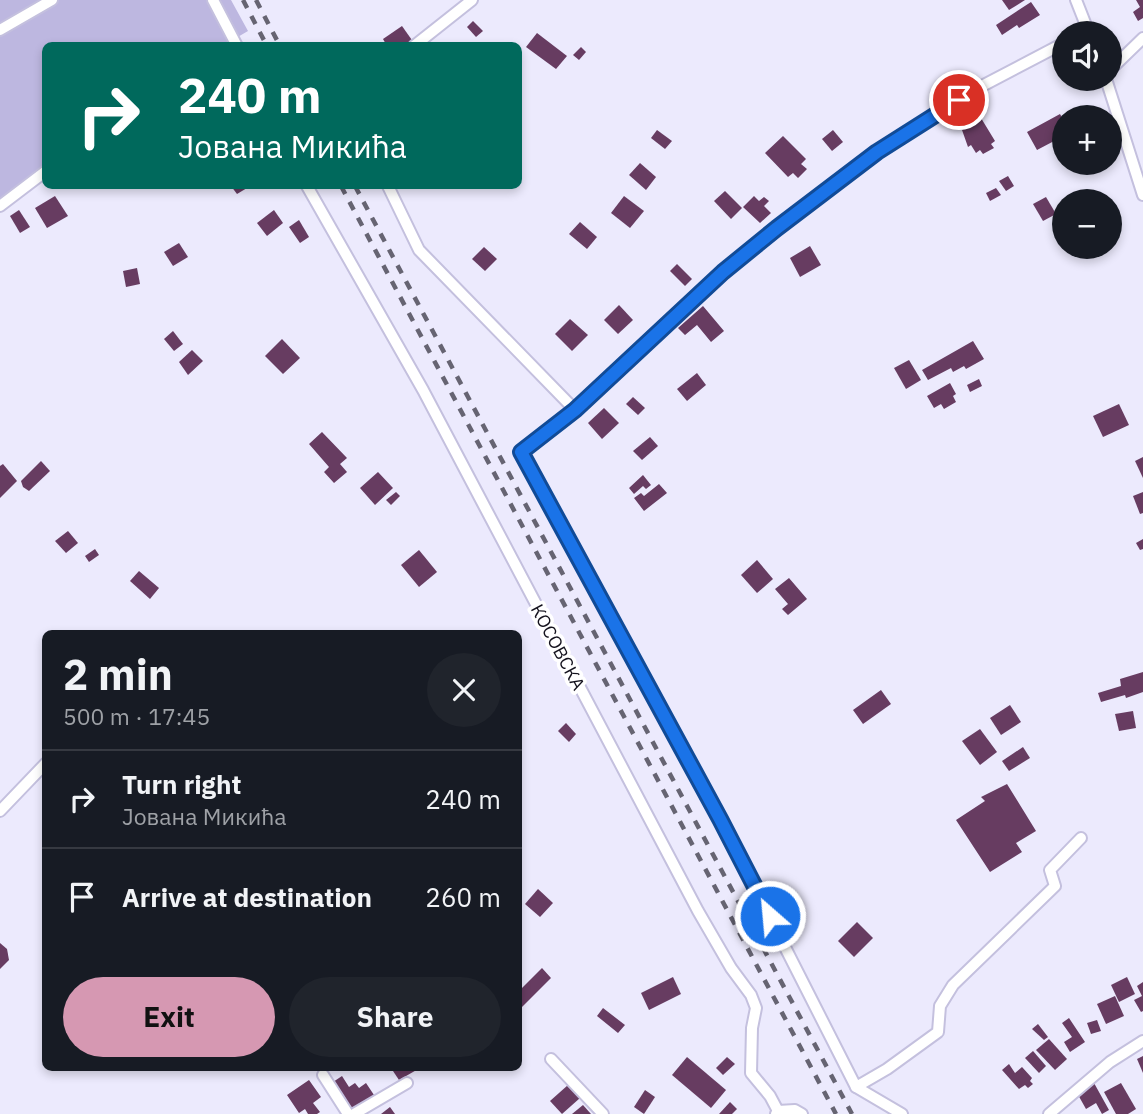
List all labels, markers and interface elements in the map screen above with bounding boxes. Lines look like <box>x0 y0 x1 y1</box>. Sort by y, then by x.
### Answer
map controls <box>1052 21 1122 259</box>
button: sound <box>1052 21 1122 91</box>
text: 240 m <box>178 63 322 126</box>
icon: right <box>63 70 154 161</box>
pin <box>929 70 989 130</box>
icon: arrive <box>940 81 978 119</box>
button: + <box>1052 105 1122 175</box>
text: Јована Микића <box>178 125 407 167</box>
button: − <box>1052 189 1122 259</box>
street label: КОСОВСКА <box>526 600 590 694</box>
text: 2 min <box>63 647 173 702</box>
button: close <box>427 653 501 727</box>
text: 500 m · 17:45 <box>63 701 210 731</box>
text: Turn right <box>122 767 241 801</box>
icon: right <box>63 780 101 818</box>
text: 240 m <box>425 782 501 816</box>
text: Јована Микића <box>122 801 287 831</box>
icon: arrive <box>63 878 101 916</box>
position arrow <box>733 879 807 953</box>
text: Arrive at destination <box>122 880 372 914</box>
text: 260 m <box>425 880 501 914</box>
button: Exit <box>63 977 275 1057</box>
button: Share <box>289 977 501 1057</box>

